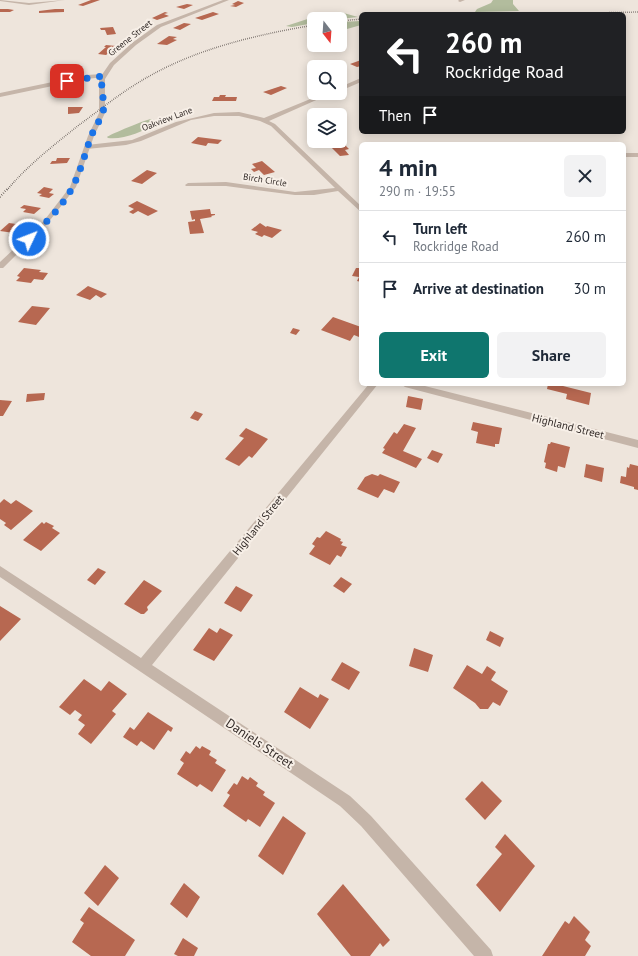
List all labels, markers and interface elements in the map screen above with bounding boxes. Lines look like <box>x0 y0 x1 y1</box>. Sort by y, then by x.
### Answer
north arrow <box>307 12 347 52</box>
map controls <box>307 12 347 148</box>
street label: Greene Street <box>106 17 154 58</box>
text: 260 m <box>445 24 522 61</box>
icon: left <box>379 28 431 80</box>
button: search <box>307 60 347 100</box>
text: Rockridge Road <box>445 60 564 83</box>
pin <box>50 64 84 98</box>
icon: arrive <box>56 70 78 92</box>
street label: Oakview Lane <box>140 104 194 133</box>
icon: arrive <box>419 104 441 126</box>
text: Then <box>379 106 411 125</box>
button: layers <box>307 108 347 148</box>
text: 4 min <box>379 152 438 183</box>
button: close <box>564 155 606 197</box>
street label: Birch Circle <box>242 171 288 188</box>
text: 290 m · 19:55 <box>379 183 456 200</box>
position arrow <box>8 218 50 260</box>
text: Turn left <box>413 219 467 238</box>
icon: left <box>379 226 401 248</box>
text: 260 m <box>565 227 606 246</box>
text: Rockridge Road <box>413 238 499 255</box>
icon: arrive <box>379 278 401 300</box>
text: Arrive at destination <box>413 279 544 298</box>
text: 30 m <box>573 279 606 298</box>
button: Exit <box>379 332 489 378</box>
button: Share <box>497 332 606 378</box>
street label: Highland Street <box>530 410 606 442</box>
street label: Highland Street <box>229 492 287 558</box>
street label: Daniels Street <box>223 715 297 773</box>

